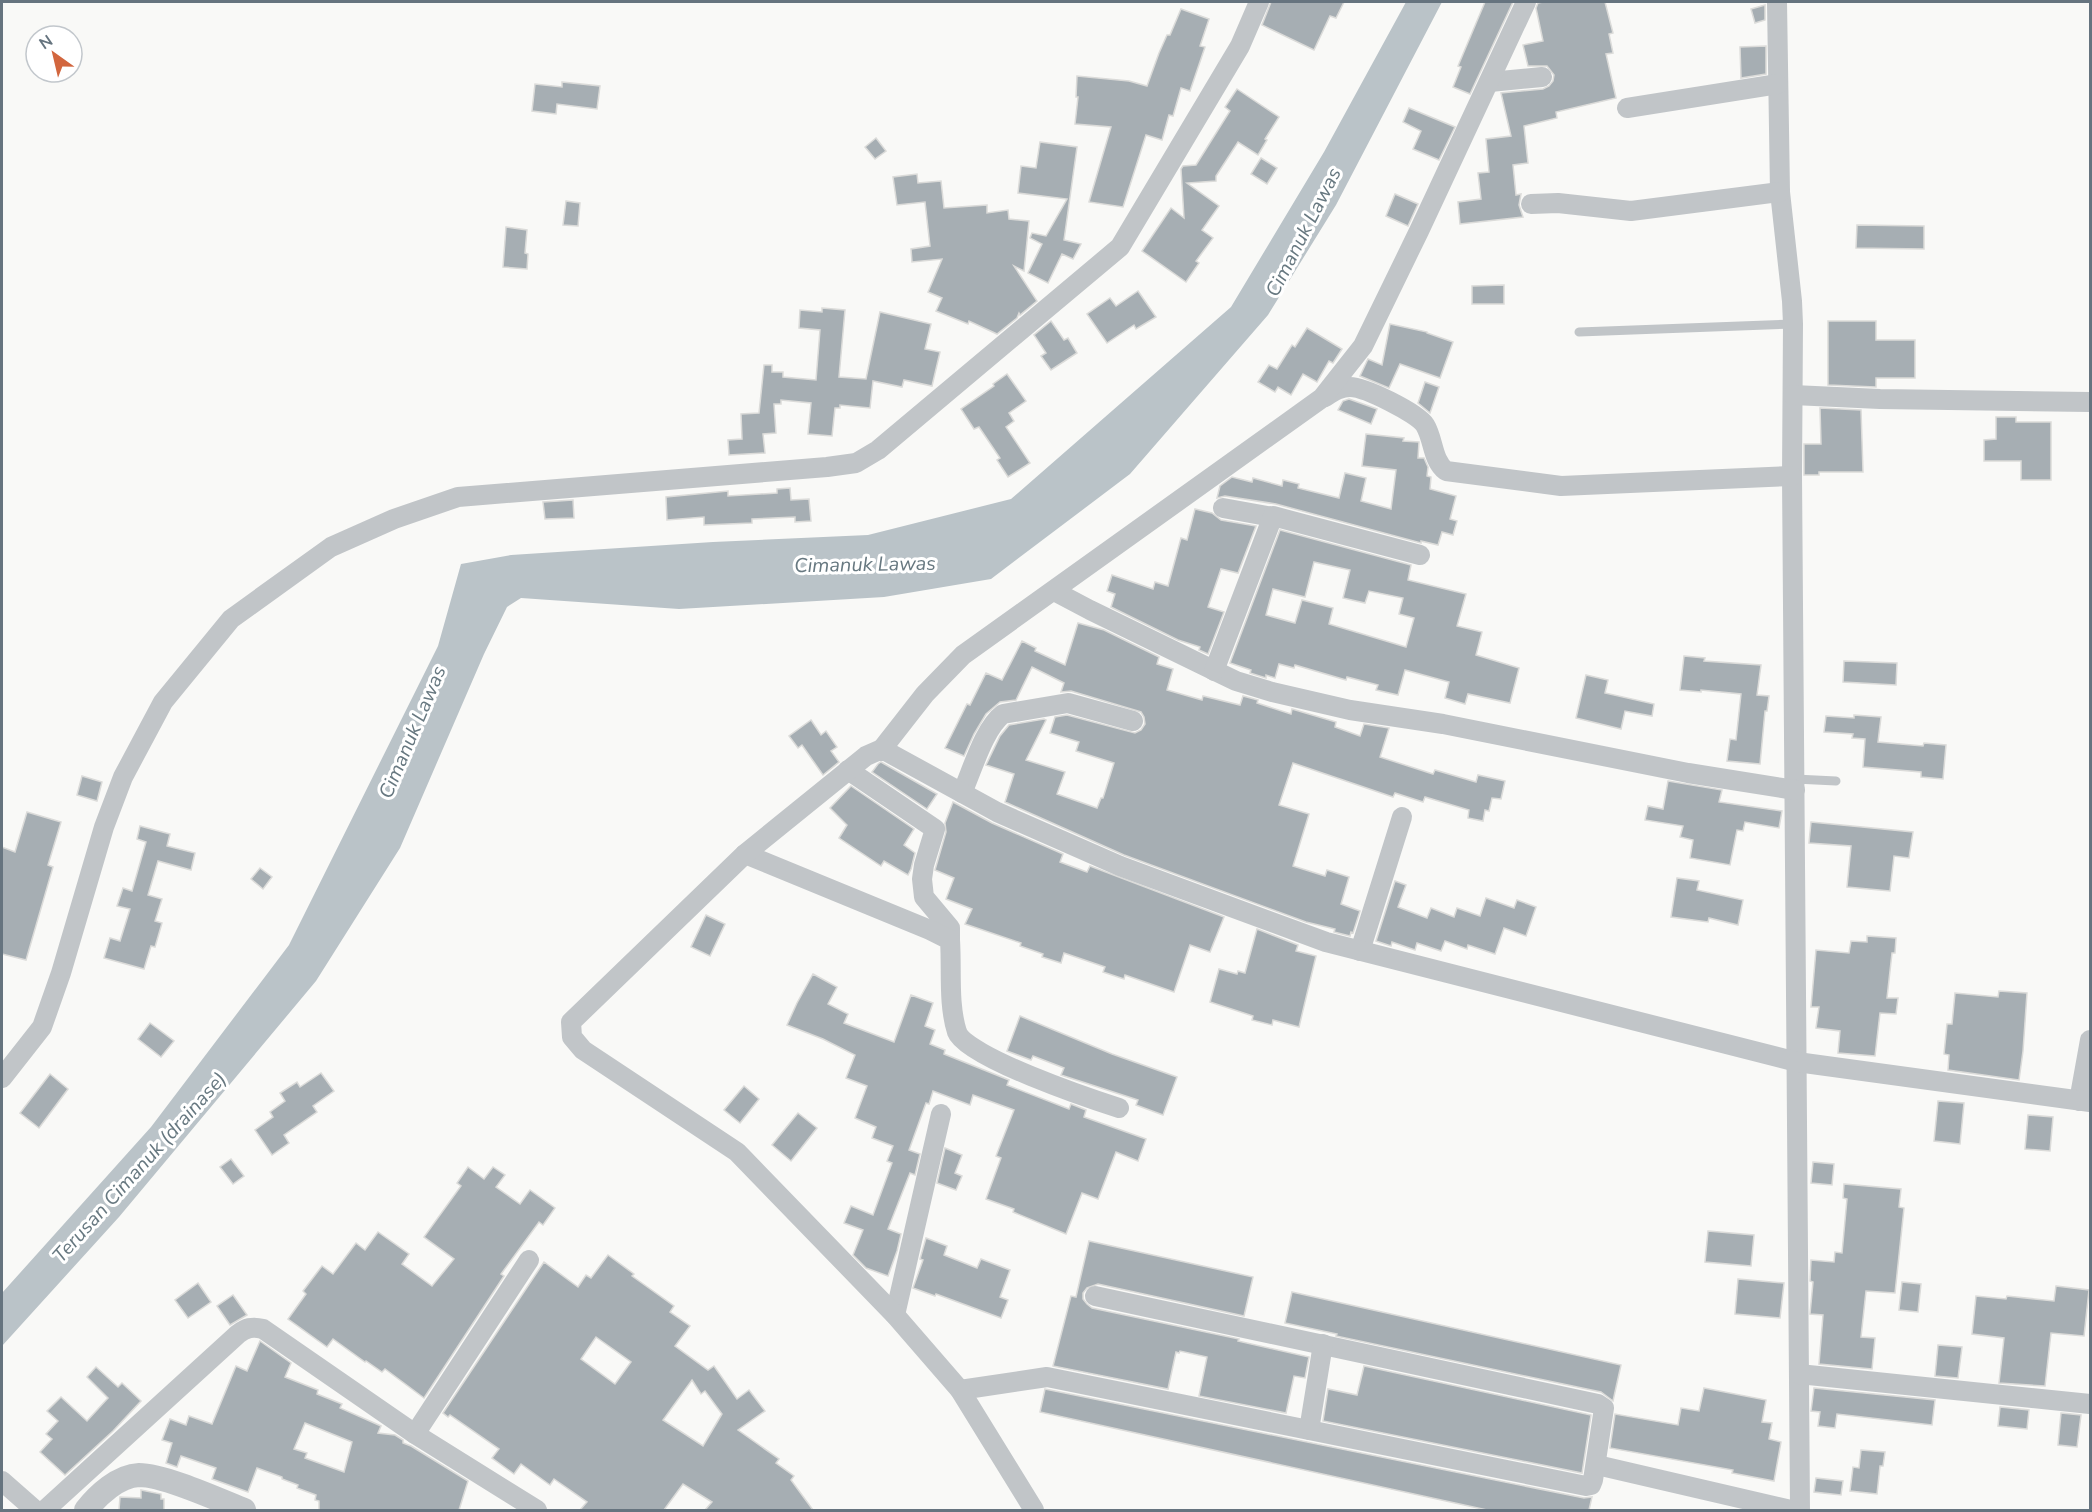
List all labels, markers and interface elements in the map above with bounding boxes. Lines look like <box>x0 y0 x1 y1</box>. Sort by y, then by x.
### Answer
north arrow <box>24 24 84 84</box>
text: N <box>35 30 57 55</box>
water label: Cimanuk Lawas <box>1259 163 1348 302</box>
water label: Cimanuk Lawas <box>794 550 936 579</box>
water label: Cimanuk Lawas <box>372 662 453 803</box>
water label: Terusan Cimanuk (drainase) <box>46 1066 232 1269</box>

